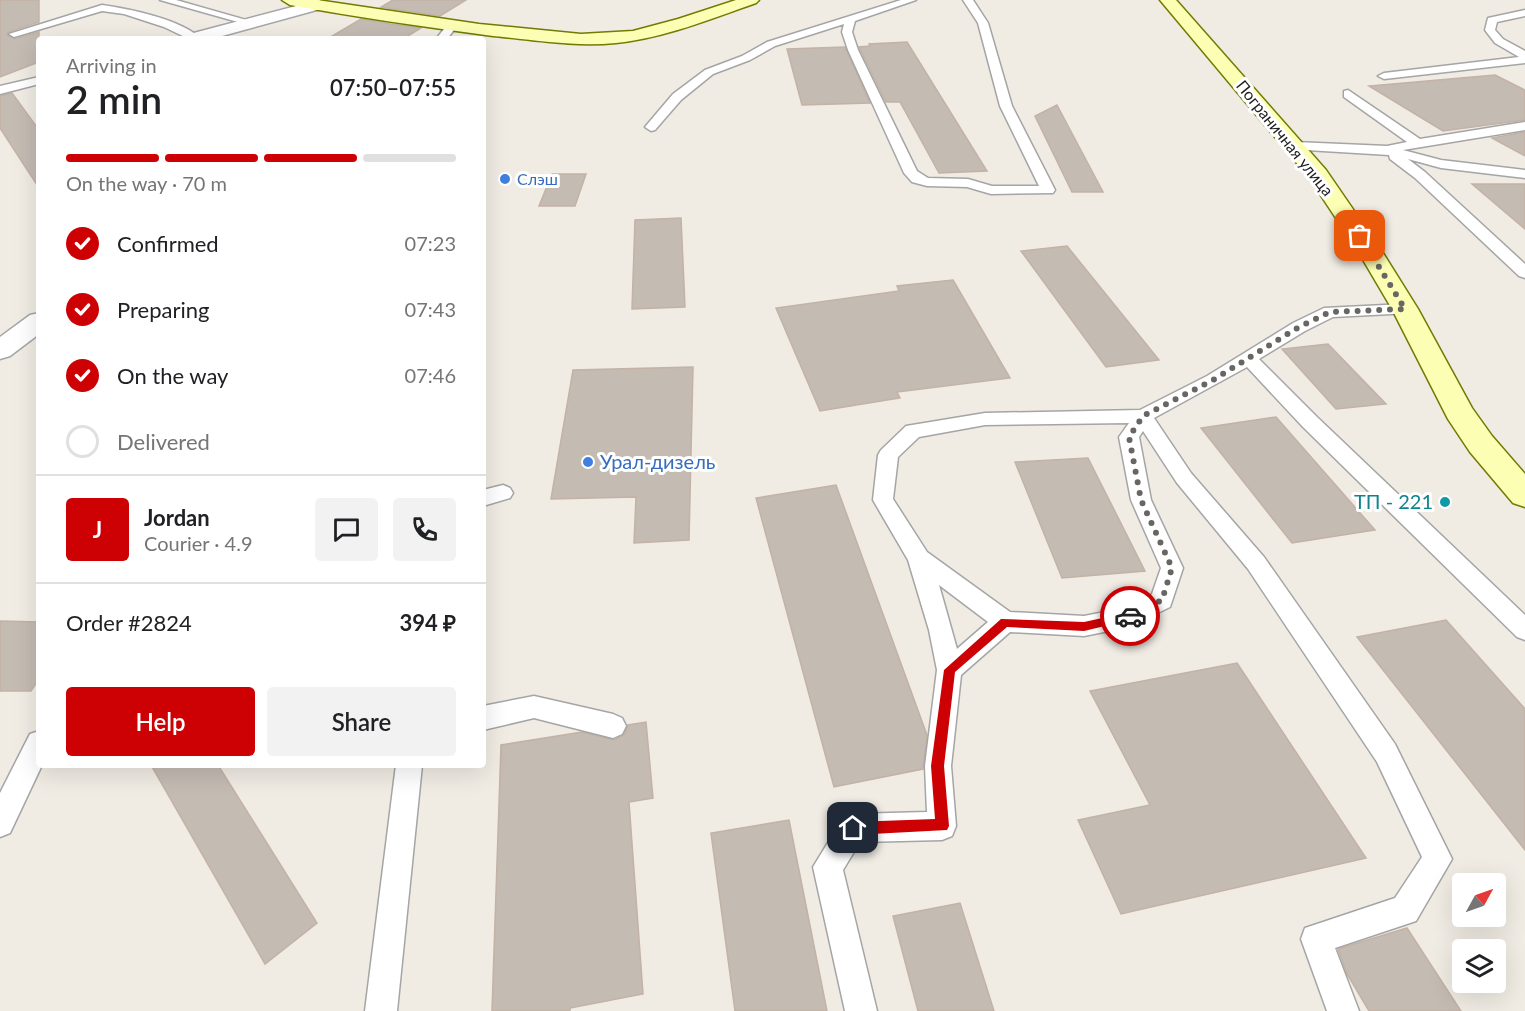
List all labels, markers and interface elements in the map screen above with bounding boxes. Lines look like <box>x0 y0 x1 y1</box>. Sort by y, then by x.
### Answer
text: Arriving in <box>66 53 157 77</box>
text: 07:50–07:55 <box>330 74 456 101</box>
text: 2 min <box>66 76 162 122</box>
street label: Пограничная улица <box>1233 76 1338 199</box>
place label: Слэш <box>517 169 558 188</box>
text: On the way · 70 m <box>66 171 227 195</box>
marker: Слэш <box>498 172 512 186</box>
pin <box>1334 210 1385 261</box>
icon: bag <box>1343 219 1376 252</box>
icon: check <box>66 227 99 260</box>
text: Confirmed <box>117 230 219 257</box>
text: 07:23 <box>405 231 456 255</box>
icon: check <box>66 293 99 326</box>
text: Preparing <box>117 296 209 323</box>
text: 07:43 <box>405 297 456 321</box>
icon: check <box>66 359 99 392</box>
text: On the way <box>117 362 228 389</box>
text: 07:46 <box>405 363 456 387</box>
text: Delivered <box>117 428 210 455</box>
place label: Урал-дизель <box>600 449 715 473</box>
marker: Урал-дизель <box>581 455 595 469</box>
place label: ТП - 221 <box>1354 489 1433 513</box>
marker: ТП - 221 <box>1438 495 1452 509</box>
button: chat <box>315 498 378 561</box>
button: phone <box>393 498 456 561</box>
text: Jordan <box>144 504 210 531</box>
text: J <box>93 516 102 543</box>
text: Courier · 4.9 <box>144 531 253 555</box>
courier <box>1100 586 1160 646</box>
icon: car <box>1114 600 1147 633</box>
text: Order #2824 <box>66 609 192 636</box>
text: 394 ₽ <box>400 609 456 636</box>
button: Help <box>66 687 255 756</box>
button: Share <box>267 687 456 756</box>
pin <box>827 802 878 853</box>
icon: home <box>836 811 869 844</box>
north arrow <box>1452 873 1506 927</box>
map controls <box>1452 873 1506 993</box>
button: layers <box>1452 939 1506 993</box>

